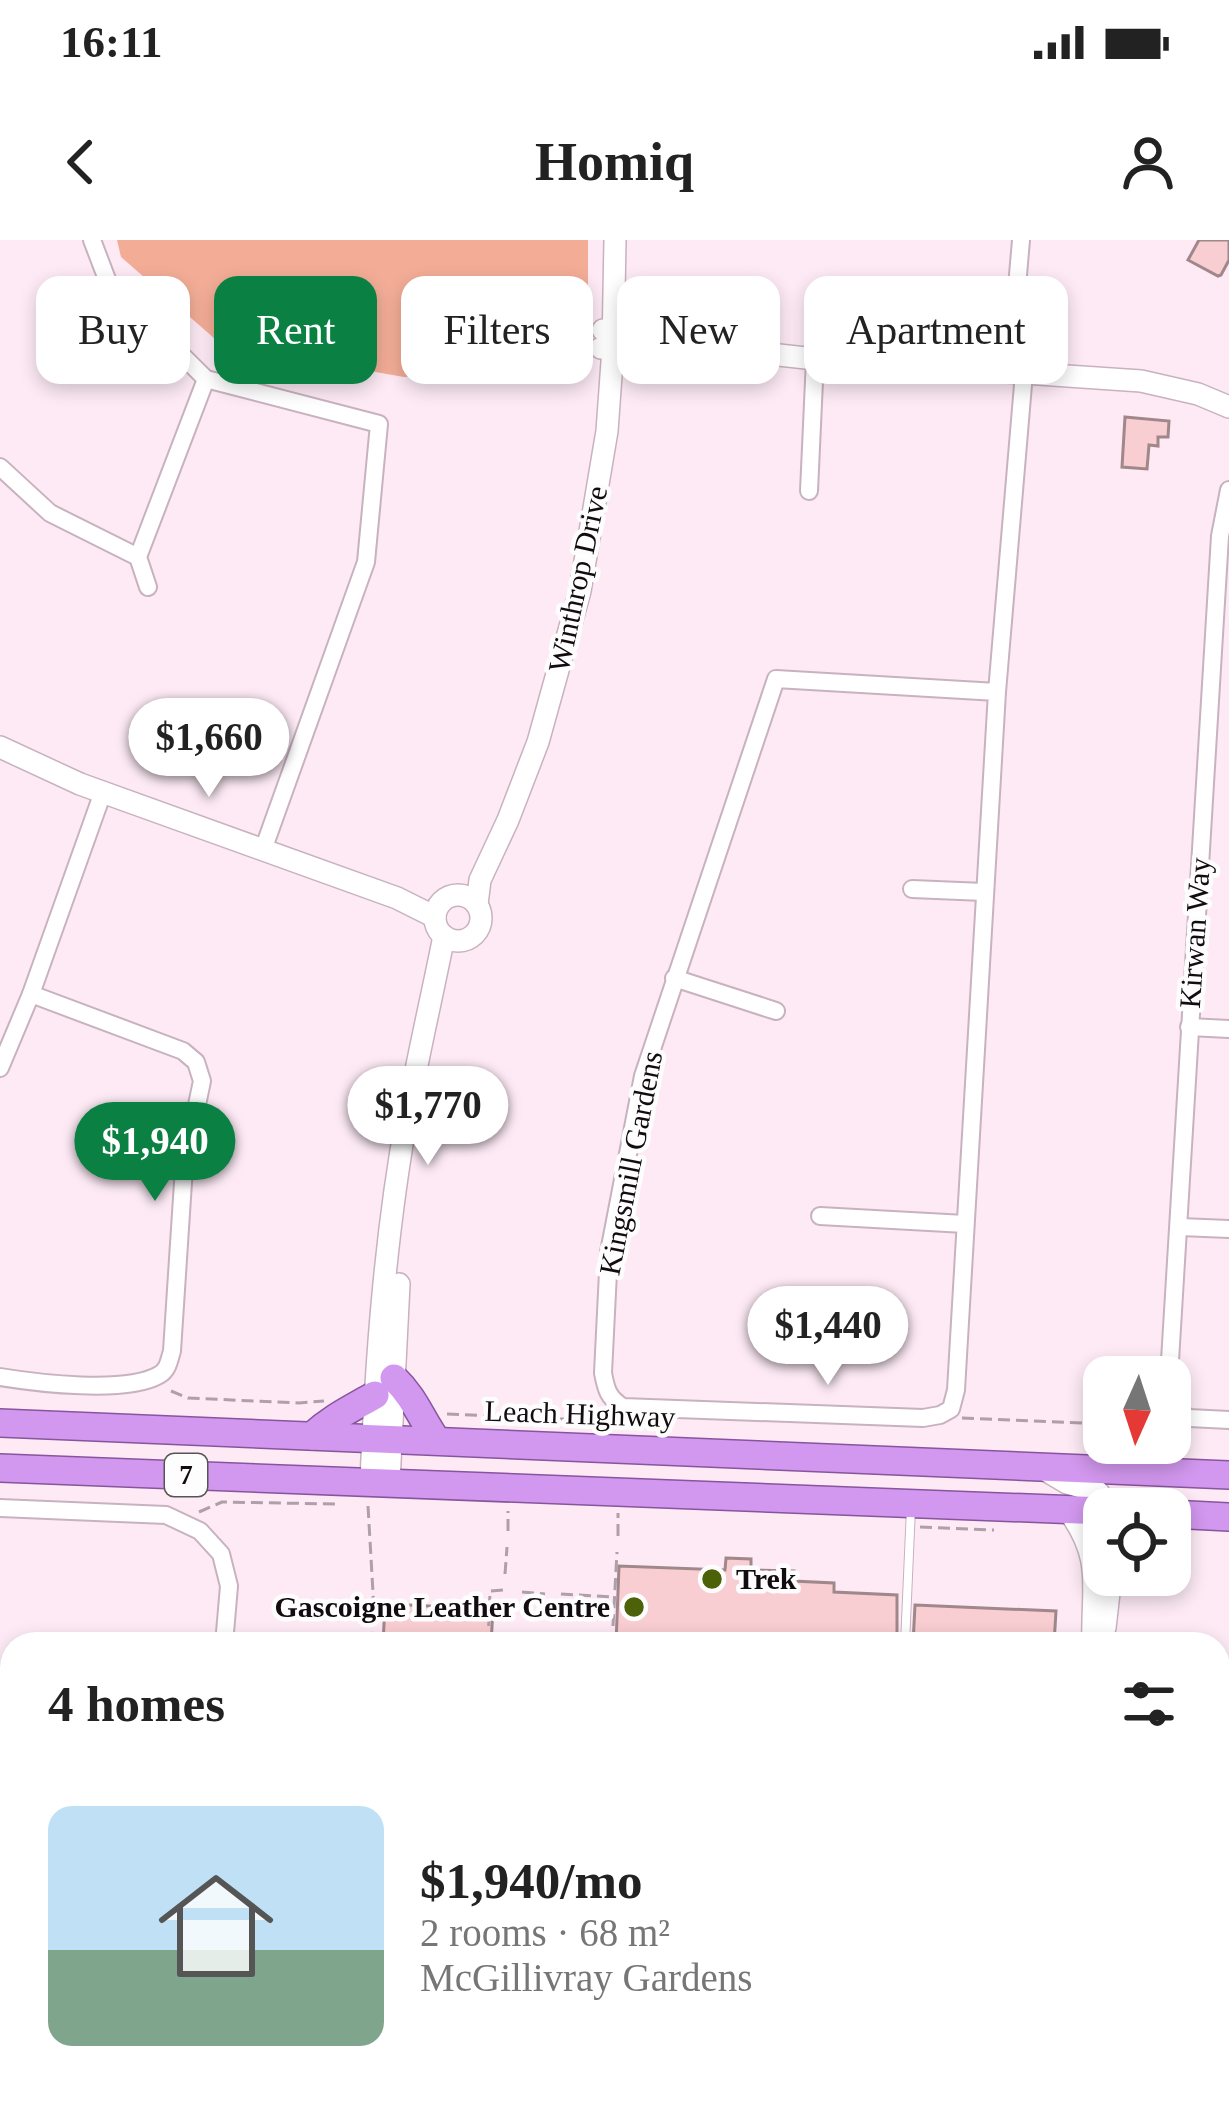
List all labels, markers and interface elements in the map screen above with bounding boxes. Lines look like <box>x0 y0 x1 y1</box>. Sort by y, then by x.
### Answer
text: 16:11 <box>60 17 163 67</box>
icon: back <box>48 129 114 195</box>
icon: person <box>1115 129 1181 195</box>
text: Homiq <box>535 132 694 192</box>
chip: Buy <box>36 276 190 384</box>
chip: Rent <box>214 276 377 384</box>
chip: Filters <box>401 276 593 384</box>
chip: New <box>617 276 780 384</box>
chip: Apartment <box>804 276 1068 384</box>
street label: Winthrop Drive <box>542 483 613 675</box>
pin: $1,660 <box>111 698 307 800</box>
text: $1,660 <box>155 715 263 758</box>
street label: Kirwan Way <box>1173 856 1216 1010</box>
street label: Kingsmill Gardens <box>593 1048 668 1278</box>
pin: $1,770 <box>330 1066 526 1168</box>
text: $1,770 <box>374 1083 482 1126</box>
pin: $1,940 <box>57 1102 253 1204</box>
text: $1,940 <box>101 1119 209 1162</box>
pin: $1,440 <box>730 1286 926 1388</box>
text: $1,440 <box>774 1303 882 1346</box>
north arrow <box>1083 1356 1191 1464</box>
map controls <box>1083 1356 1191 1596</box>
street label: Leach Highway <box>484 1394 676 1433</box>
road number: 7 <box>165 1454 207 1496</box>
button: locate <box>1083 1488 1191 1596</box>
place label: Trek <box>736 1562 797 1595</box>
marker: Trek <box>699 1566 725 1592</box>
place label: Gascoigne Leather Centre <box>275 1590 610 1623</box>
marker: Gascoigne Leather Centre <box>621 1594 647 1620</box>
icon: filters <box>1116 1671 1182 1737</box>
text: 4 homes <box>48 1676 225 1732</box>
text: $1,940/mo <box>420 1853 642 1909</box>
icon: home <box>144 1854 288 1998</box>
text: 2 rooms · 68 m² <box>420 1911 670 1954</box>
text: McGillivray Gardens <box>420 1956 753 1999</box>

